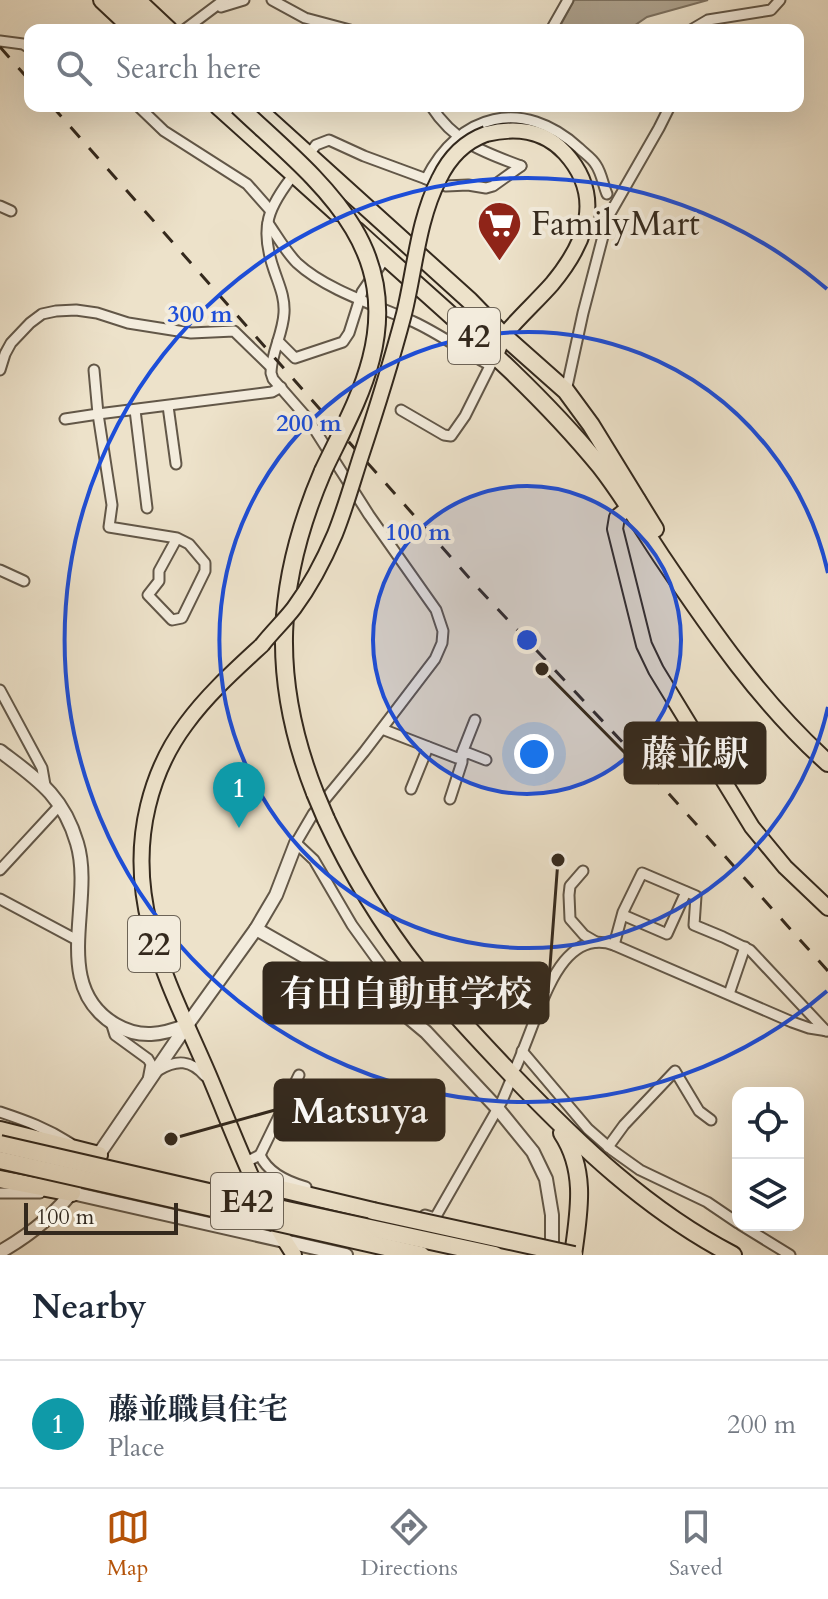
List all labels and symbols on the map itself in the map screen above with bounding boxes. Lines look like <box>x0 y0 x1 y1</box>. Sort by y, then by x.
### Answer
supermarket icon: FamilyMart <box>476 199 524 262</box>
place label: FamilyMart <box>531 201 700 247</box>
text: 300 m <box>167 298 234 331</box>
road number: 42 <box>448 308 500 364</box>
text: 200 m <box>276 407 343 440</box>
text: 100 m <box>385 516 452 549</box>
centre of rings <box>513 626 541 654</box>
callout: 藤並駅 <box>625 723 765 783</box>
text: 藤並駅 <box>641 730 749 779</box>
your location <box>514 734 554 774</box>
pin: 1 <box>213 762 265 828</box>
road number: 22 <box>128 916 180 972</box>
callout: 有田自動車学校 <box>264 963 548 1023</box>
text: 有田自動車学校 <box>280 970 532 1019</box>
callout: Matsuya <box>275 1080 444 1140</box>
text: Matsuya <box>291 1087 429 1136</box>
road number: E42 <box>211 1173 283 1229</box>
scale bar <box>24 1199 178 1235</box>

